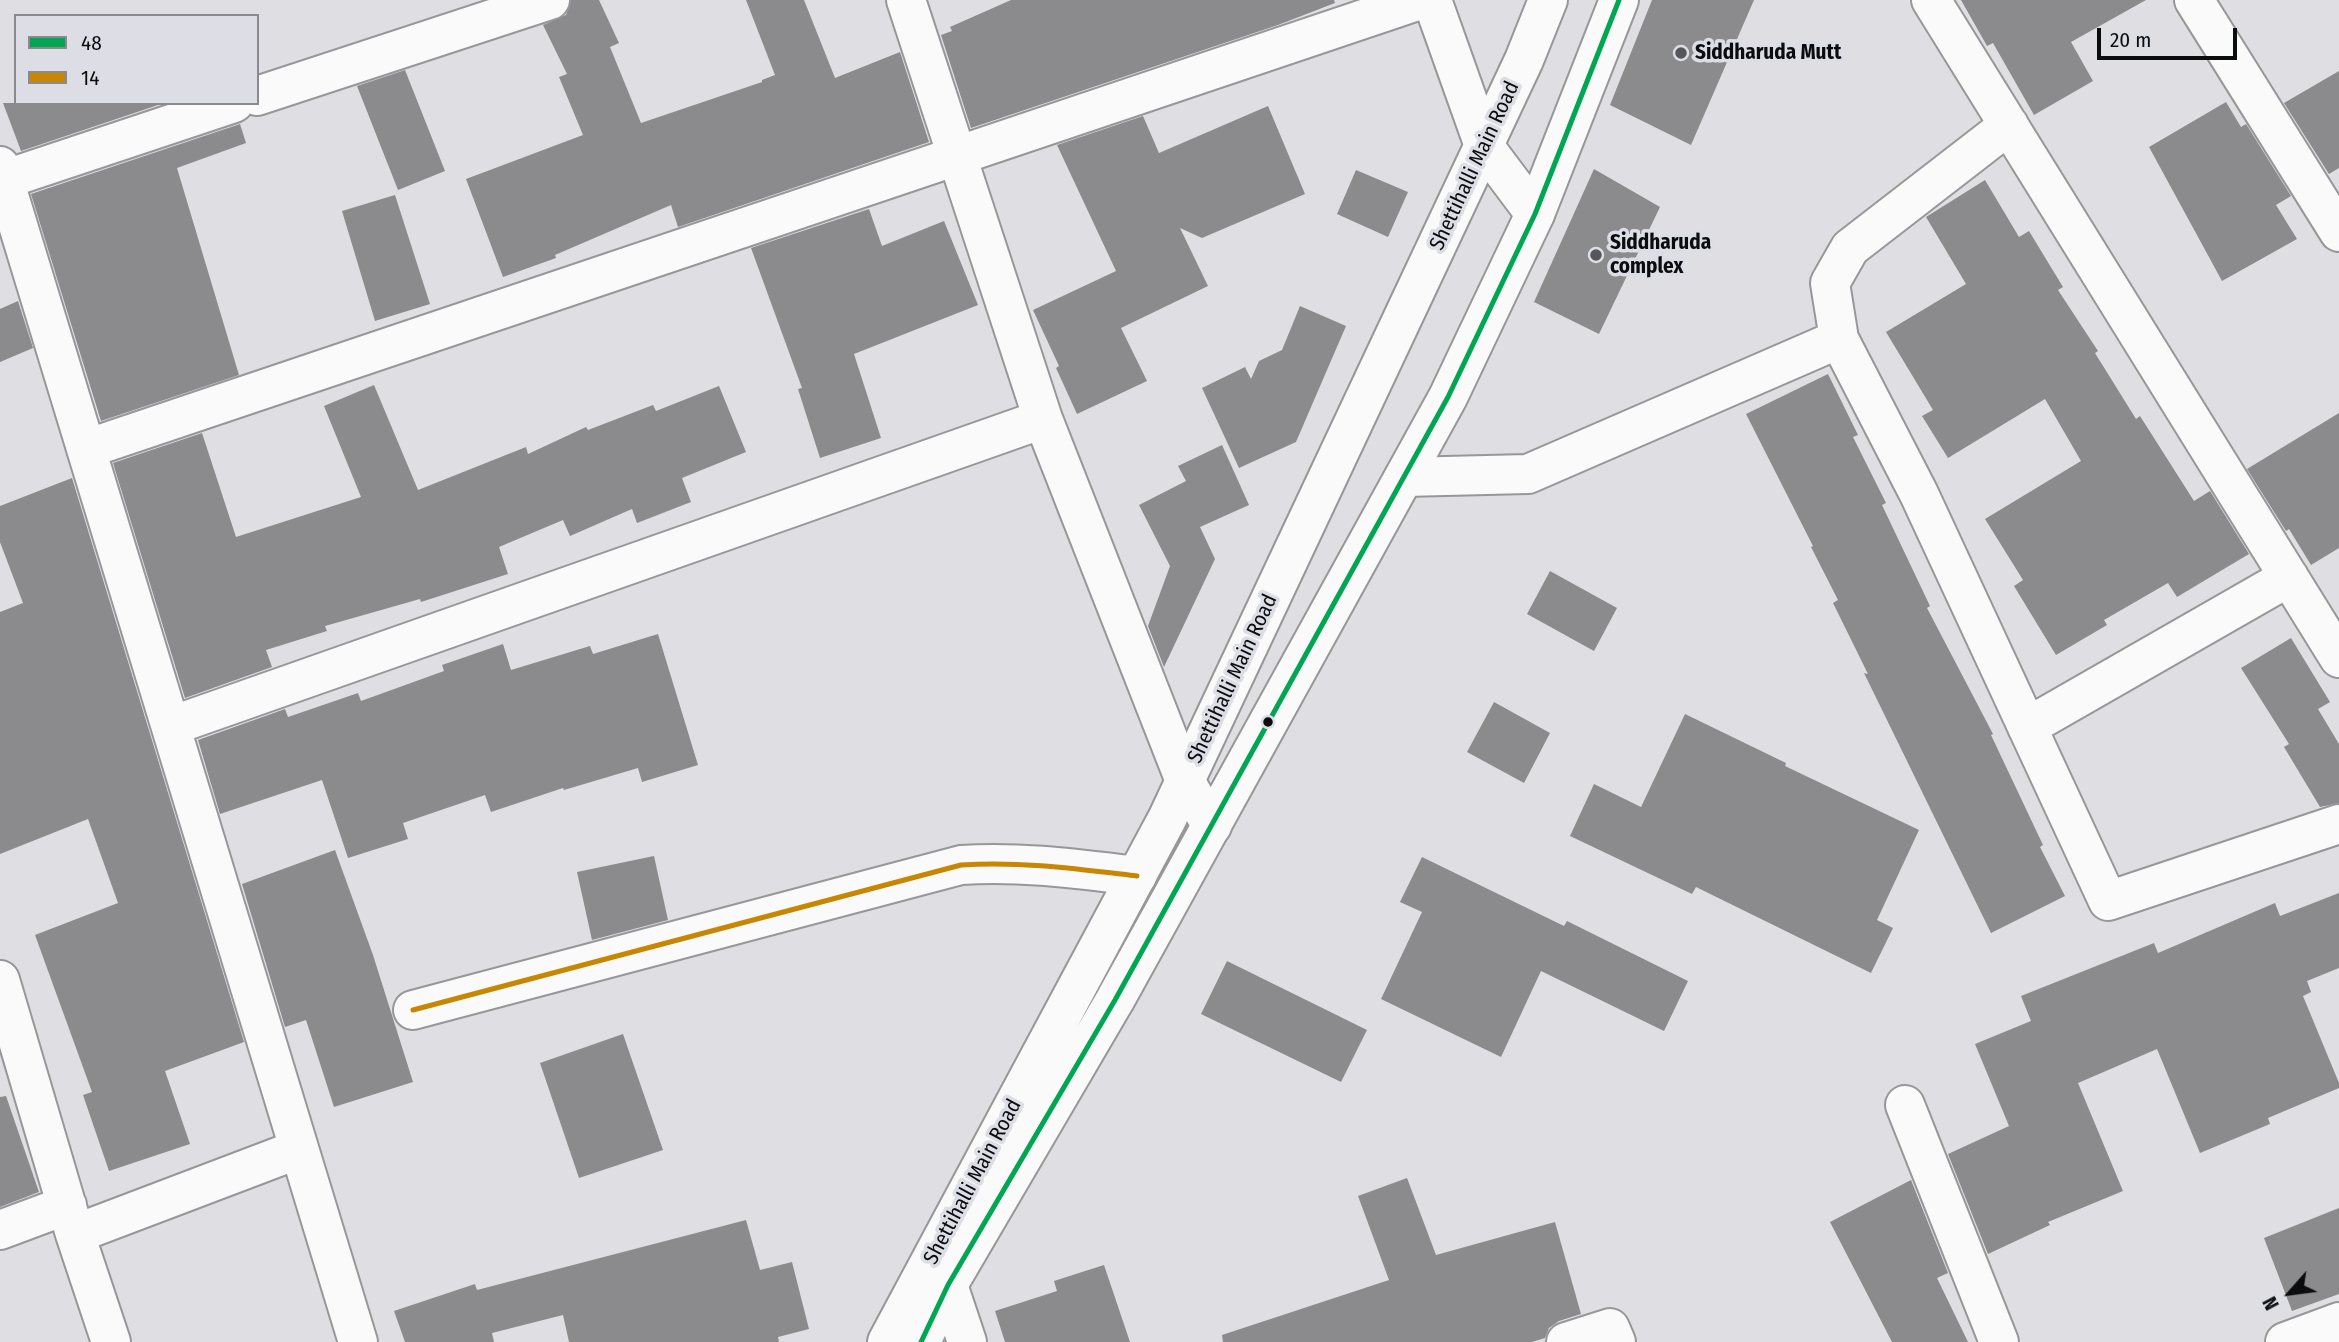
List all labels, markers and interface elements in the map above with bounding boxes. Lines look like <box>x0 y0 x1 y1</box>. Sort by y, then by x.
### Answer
legend <box>14 14 259 105</box>
scale bar <box>2101 14 2241 58</box>
text: 20 m <box>2110 27 2151 53</box>
text: 48 <box>81 30 102 56</box>
place label: Siddharuda Mutt <box>1695 40 1841 66</box>
marker: Siddharuda Mutt <box>1673 45 1689 61</box>
text: 14 <box>81 65 99 91</box>
street label: Shettihalli Main Road <box>1425 78 1525 254</box>
place label: Siddharuda complex <box>1610 230 1711 280</box>
marker: Siddharuda complex <box>1588 247 1604 263</box>
street label: Shettihalli Main Road <box>1183 591 1283 767</box>
unlabelled marker <box>1261 715 1275 729</box>
street label: Shettihalli Main Road <box>919 1095 1027 1269</box>
north arrow <box>2255 1258 2325 1328</box>
text: N <box>2258 1293 2284 1314</box>

